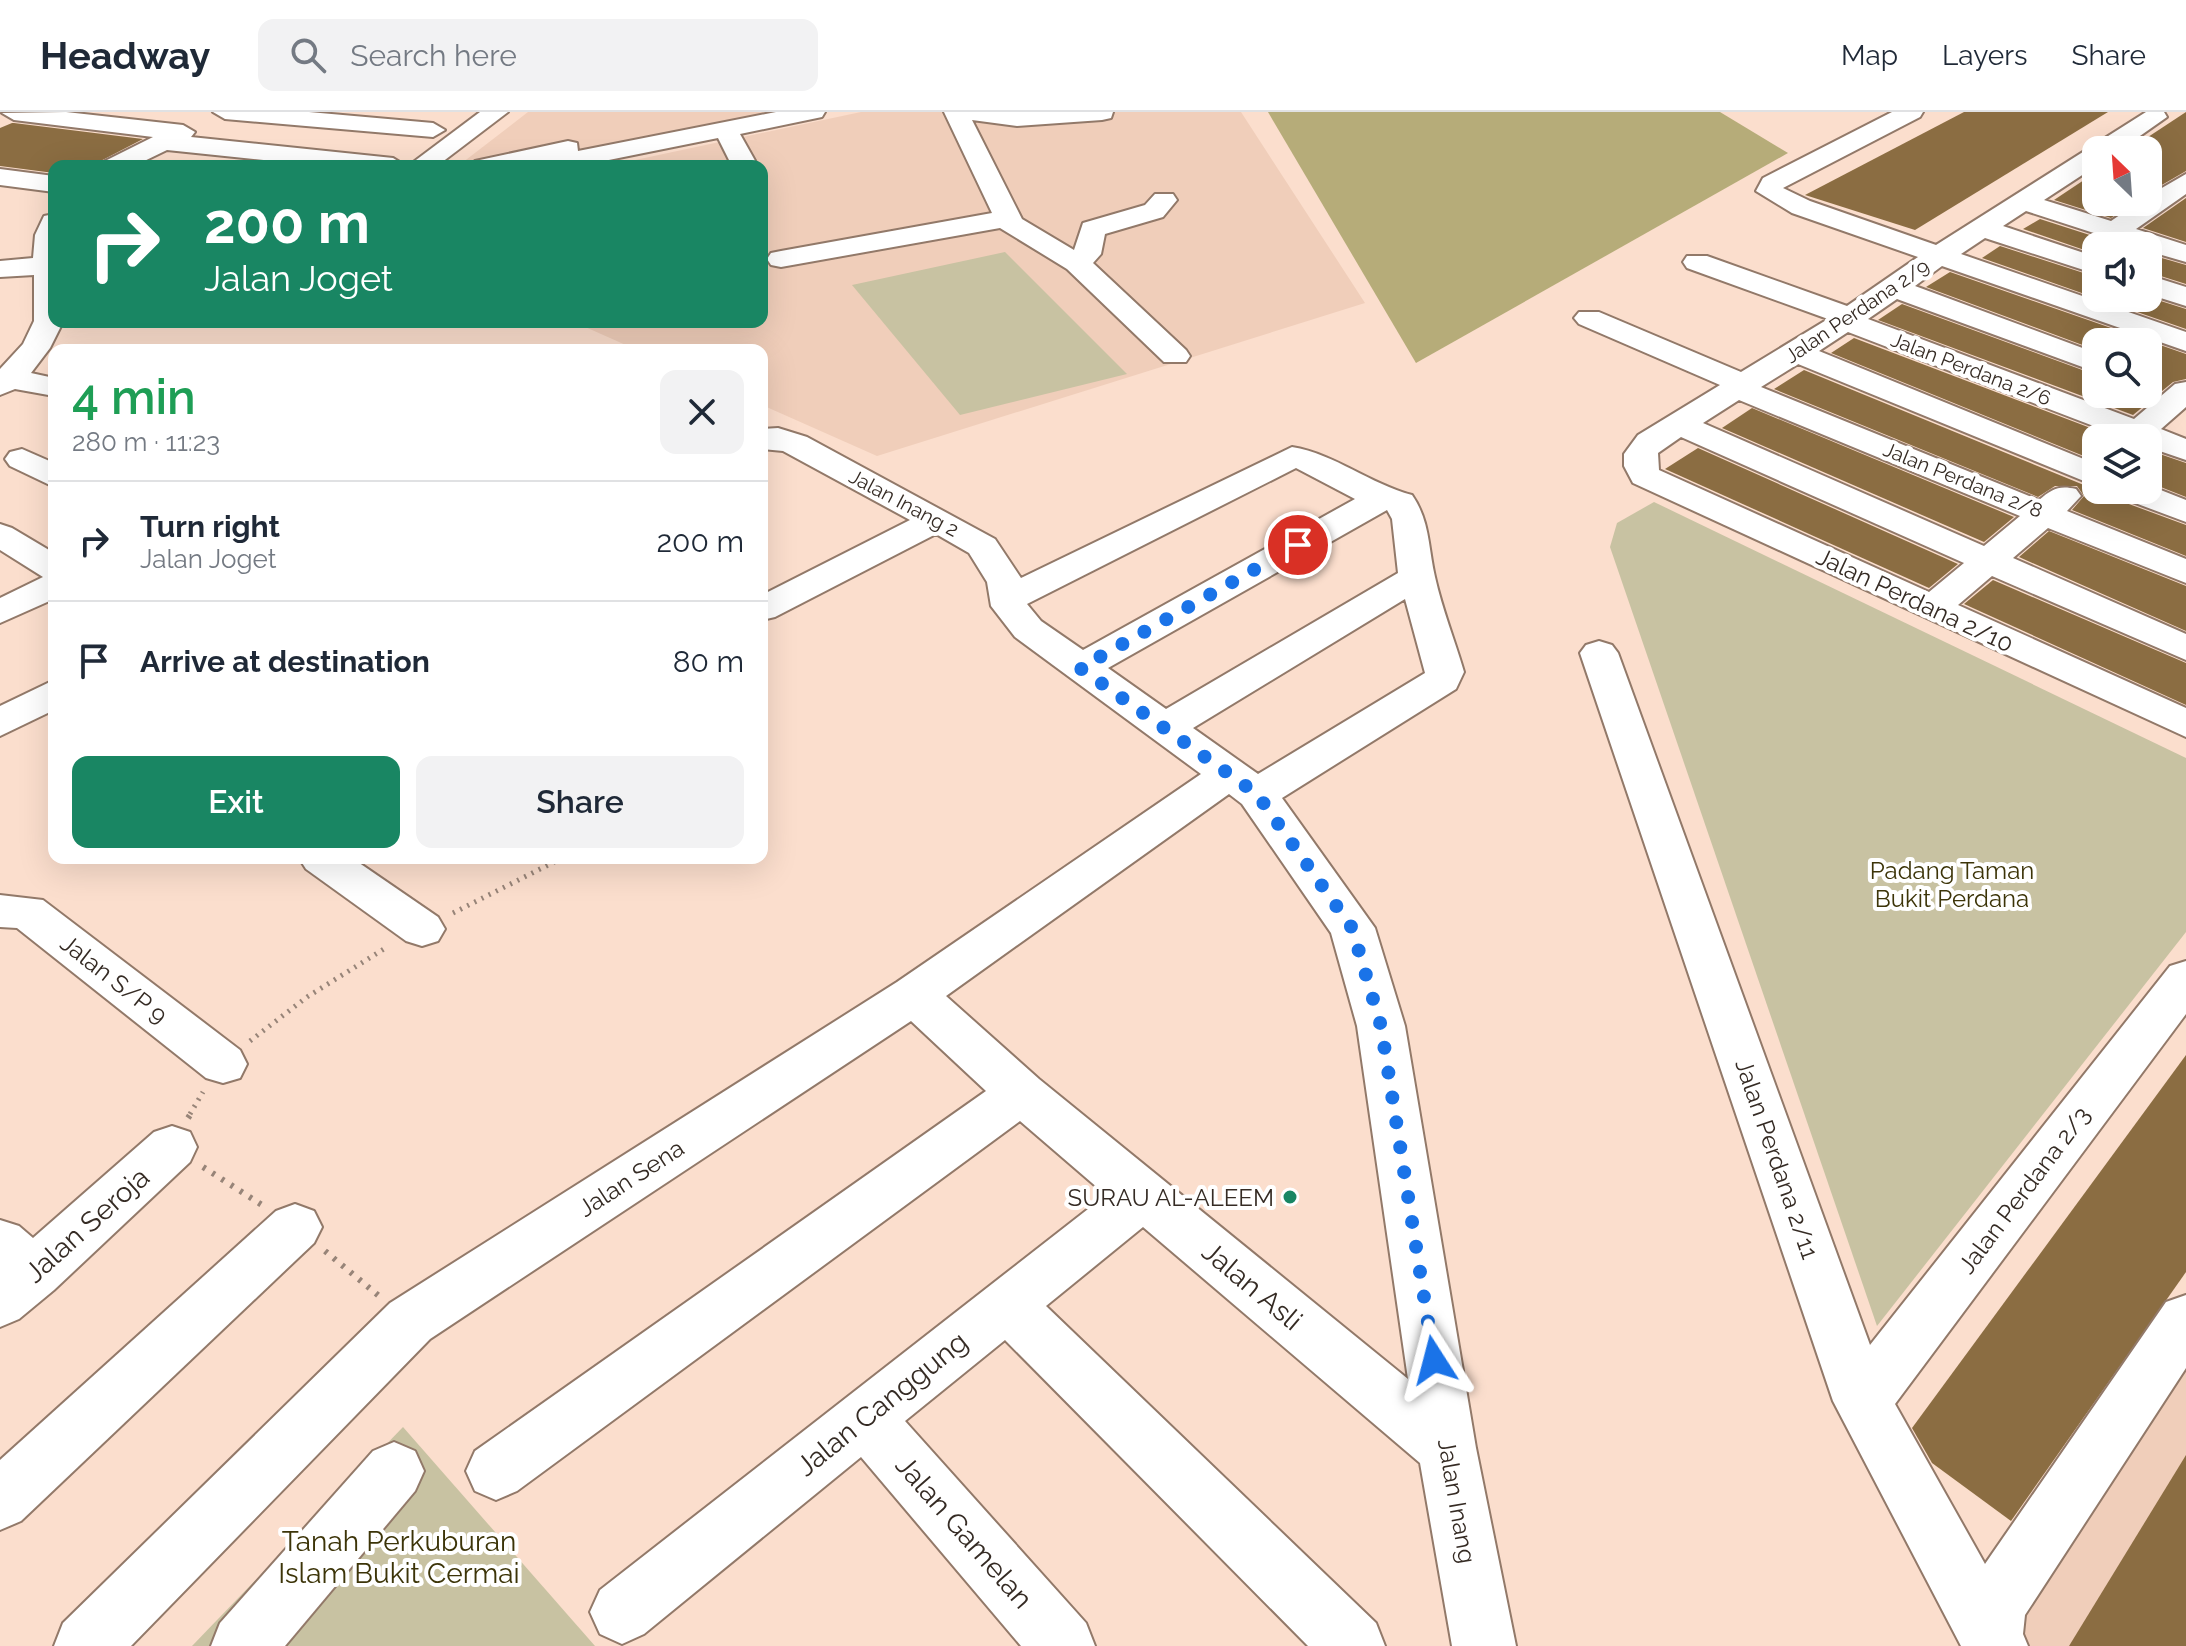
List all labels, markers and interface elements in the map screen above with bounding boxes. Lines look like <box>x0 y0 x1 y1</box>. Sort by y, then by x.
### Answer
search box <box>258 19 818 91</box>
text: Headway <box>40 33 210 78</box>
icon: search <box>286 33 330 77</box>
text: Search here <box>350 38 517 73</box>
text: Map <box>1841 39 1898 72</box>
text: Layers <box>1942 39 2028 72</box>
text: Share <box>2072 39 2146 72</box>
north arrow <box>2082 136 2162 216</box>
map controls <box>2082 136 2162 504</box>
text: 200 m <box>204 190 370 256</box>
icon: right <box>72 192 176 296</box>
button: sound <box>2082 232 2162 312</box>
street label: Jalan Perdana 2/9 <box>1780 254 1934 368</box>
text: Jalan Joget <box>204 257 393 299</box>
street label: Jalan Perdana 2/6 <box>1888 327 2054 411</box>
button: search <box>2082 328 2162 408</box>
text: 4 min <box>72 369 196 425</box>
button: close <box>660 370 744 454</box>
button: layers <box>2082 424 2162 504</box>
text: 280 m · 11:23 <box>72 427 220 457</box>
street label: Jalan Perdana 2/8 <box>1880 437 2046 523</box>
street label: Jalan Inang 2 <box>845 464 963 542</box>
text: Turn right <box>140 509 280 544</box>
pin <box>1264 511 1332 579</box>
icon: right <box>72 519 116 563</box>
icon: arrive <box>1276 523 1320 567</box>
text: 200 m <box>656 524 744 559</box>
street label: Jalan Perdana 2/10 <box>1812 542 2018 658</box>
text: Jalan Joget <box>140 544 276 574</box>
icon: arrive <box>72 639 116 683</box>
text: Arrive at destination <box>140 644 430 679</box>
text: 80 m <box>673 644 744 679</box>
button: Exit <box>72 756 400 848</box>
button: Share <box>416 756 744 848</box>
park label: Padang Taman Bukit Perdana <box>1870 856 2034 913</box>
street label: Jalan S/P 9 <box>55 928 173 1030</box>
street label: Jalan Perdana 2/11 <box>1729 1055 1825 1263</box>
street label: Jalan Perdana 2/3 <box>1952 1101 2096 1279</box>
street label: Jalan Sena <box>573 1133 689 1223</box>
street label: Jalan Seroja <box>18 1161 156 1289</box>
place label: SURAU AL-ALEEM <box>1068 1183 1274 1212</box>
marker: SURAU AL-ALEEM <box>1281 1188 1299 1206</box>
street label: Jalan Asli <box>1195 1235 1309 1337</box>
position arrow <box>1392 1318 1476 1402</box>
street label: Jalan Canggung <box>790 1325 974 1483</box>
street label: Jalan Inang <box>1432 1436 1482 1566</box>
street label: Jalan Gamelan <box>889 1449 1039 1615</box>
park label: Tanah Perkuburan Islam Bukit Cermai <box>278 1525 520 1590</box>

